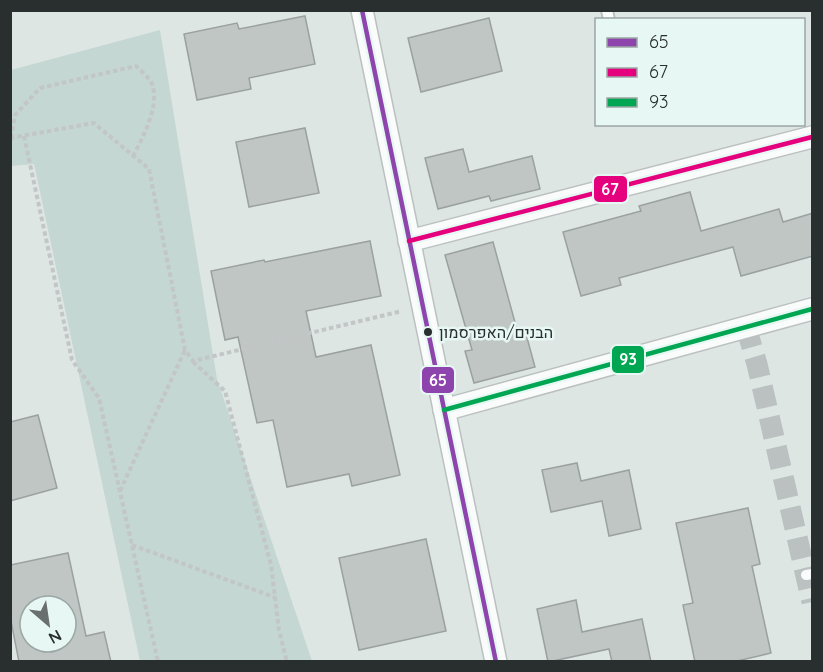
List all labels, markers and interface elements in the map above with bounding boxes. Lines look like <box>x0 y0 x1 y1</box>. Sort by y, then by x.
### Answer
legend <box>595 18 805 126</box>
text: 65 <box>649 30 669 53</box>
text: 67 <box>649 60 668 83</box>
text: 93 <box>649 90 668 113</box>
line badge: 67 <box>593 175 628 203</box>
text: 67 <box>601 179 619 199</box>
place label: הבנים/האפרסמון <box>439 322 553 342</box>
marker: הבנים/האפרסמון <box>422 326 434 338</box>
line badge: 93 <box>611 345 645 374</box>
text: 93 <box>619 349 637 369</box>
line badge: 65 <box>421 366 455 394</box>
text: 65 <box>429 370 447 390</box>
north arrow <box>18 594 78 654</box>
text: N <box>45 626 65 649</box>

